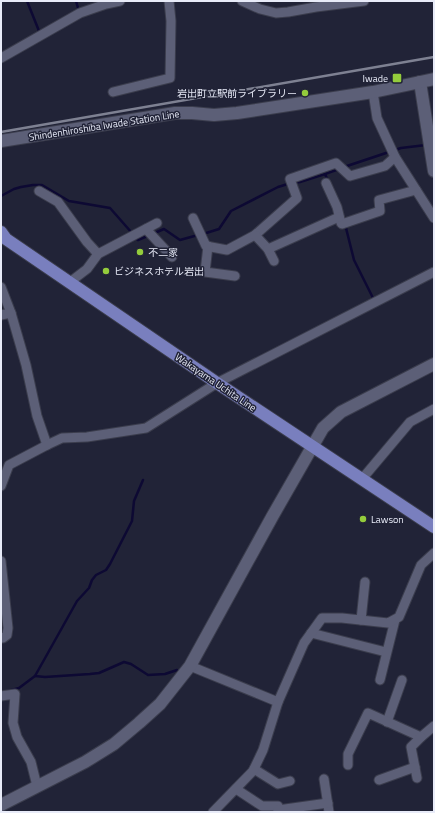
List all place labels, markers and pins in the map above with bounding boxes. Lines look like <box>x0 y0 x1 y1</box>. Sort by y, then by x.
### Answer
place label: Iwade <box>363 71 388 86</box>
marker: Iwade <box>391 72 403 84</box>
place label: 岩出町立駅前ライブラリー <box>177 86 297 101</box>
marker: 岩出町立駅前ライブラリー <box>300 88 310 98</box>
place label: 不二家 <box>148 245 178 260</box>
marker: 不二家 <box>135 247 145 257</box>
place label: ビジネスホテル岩出 <box>114 264 204 279</box>
marker: ビジネスホテル岩出 <box>101 266 111 276</box>
place label: Lawson <box>371 512 404 527</box>
marker: Lawson <box>358 514 368 524</box>

